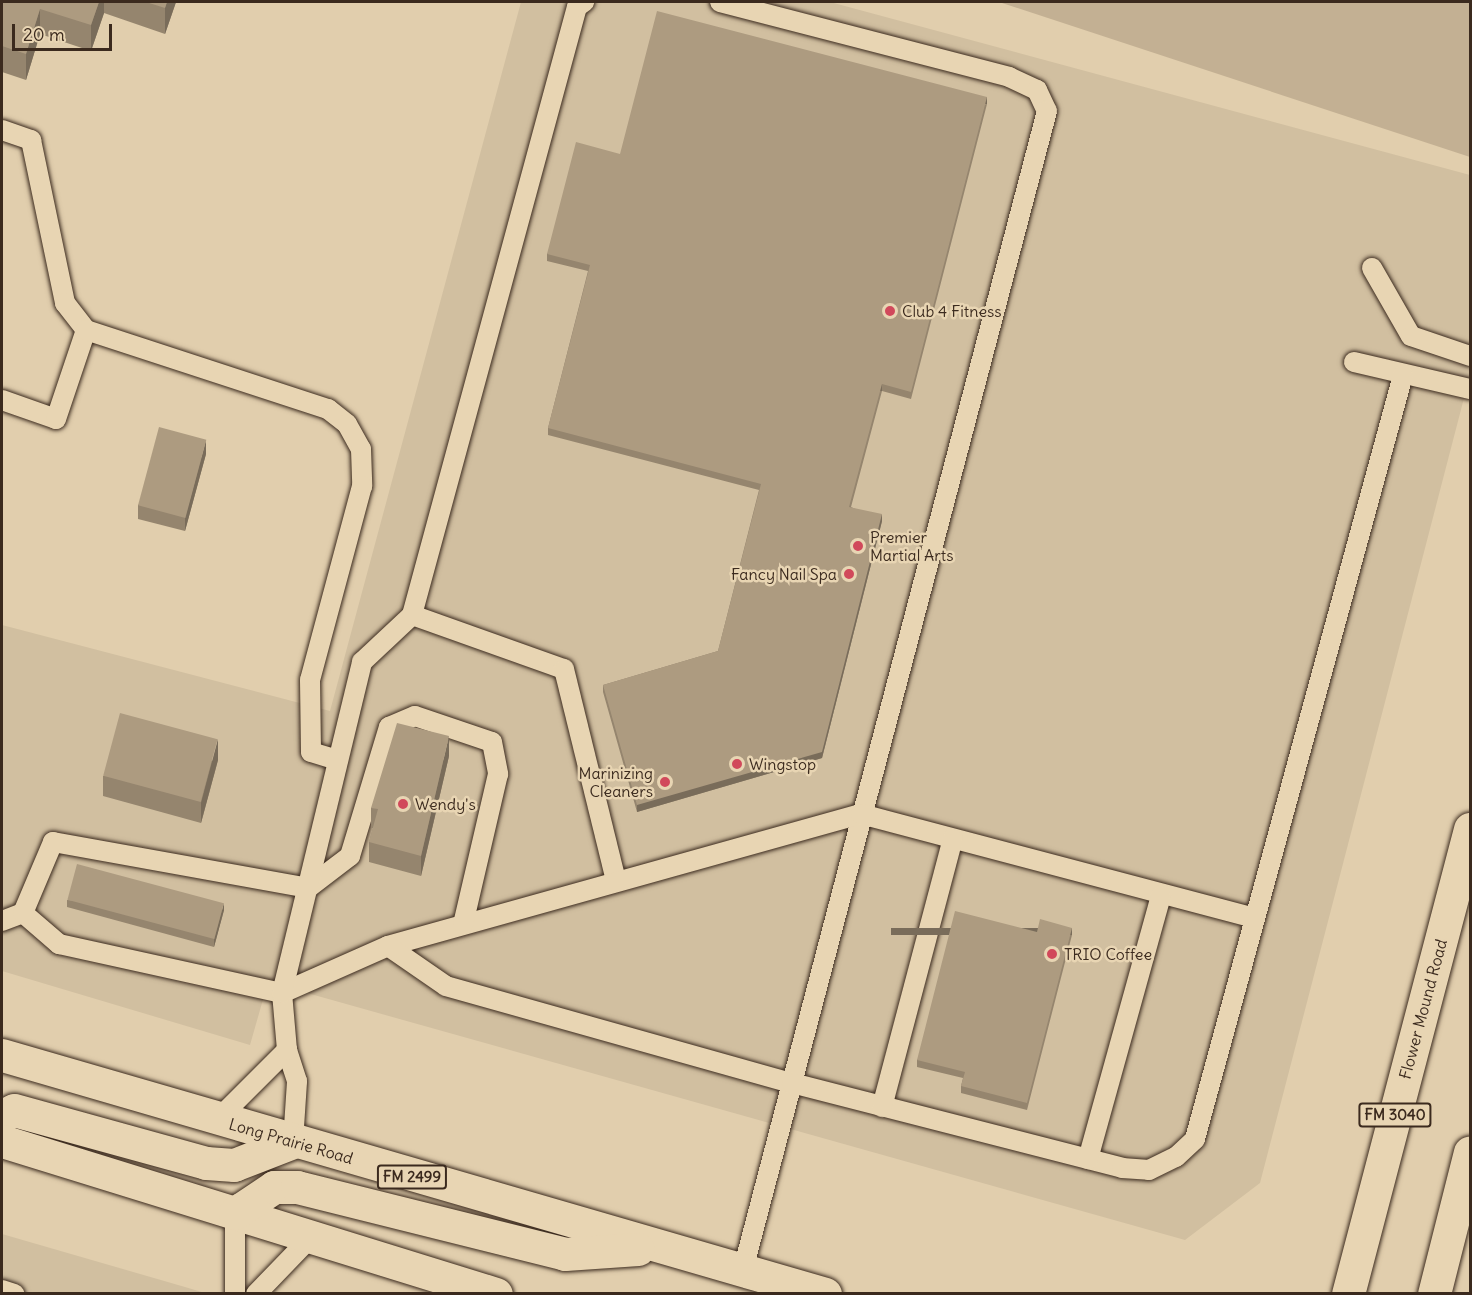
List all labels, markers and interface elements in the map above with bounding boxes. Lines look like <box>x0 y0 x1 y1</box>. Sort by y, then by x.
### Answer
scale bar <box>15 12 116 50</box>
text: 20 m <box>23 23 65 46</box>
place label: Club 4 Fitness <box>902 301 1002 321</box>
marker: Club 4 Fitness <box>883 304 897 318</box>
place label: Premier Martial Arts <box>870 527 954 565</box>
marker: Premier Martial Arts <box>851 539 865 553</box>
place label: Fancy Nail Spa <box>731 564 837 584</box>
marker: Fancy Nail Spa <box>842 567 856 581</box>
place label: Wingstop <box>749 754 816 774</box>
marker: Wingstop <box>730 757 744 771</box>
place label: Marinizing Cleaners <box>579 763 653 801</box>
marker: Marinizing Cleaners <box>658 775 672 789</box>
place label: Wendy's <box>415 794 476 814</box>
marker: Wendy's <box>396 797 410 811</box>
street label: Flower Mound Road <box>1395 937 1451 1081</box>
place label: TRIO Coffee <box>1064 944 1152 964</box>
marker: TRIO Coffee <box>1045 947 1059 961</box>
road number: FM 3040 <box>1358 1103 1432 1127</box>
street label: Long Prairie Road <box>227 1114 355 1168</box>
road number: FM 2499 <box>376 1165 448 1189</box>

